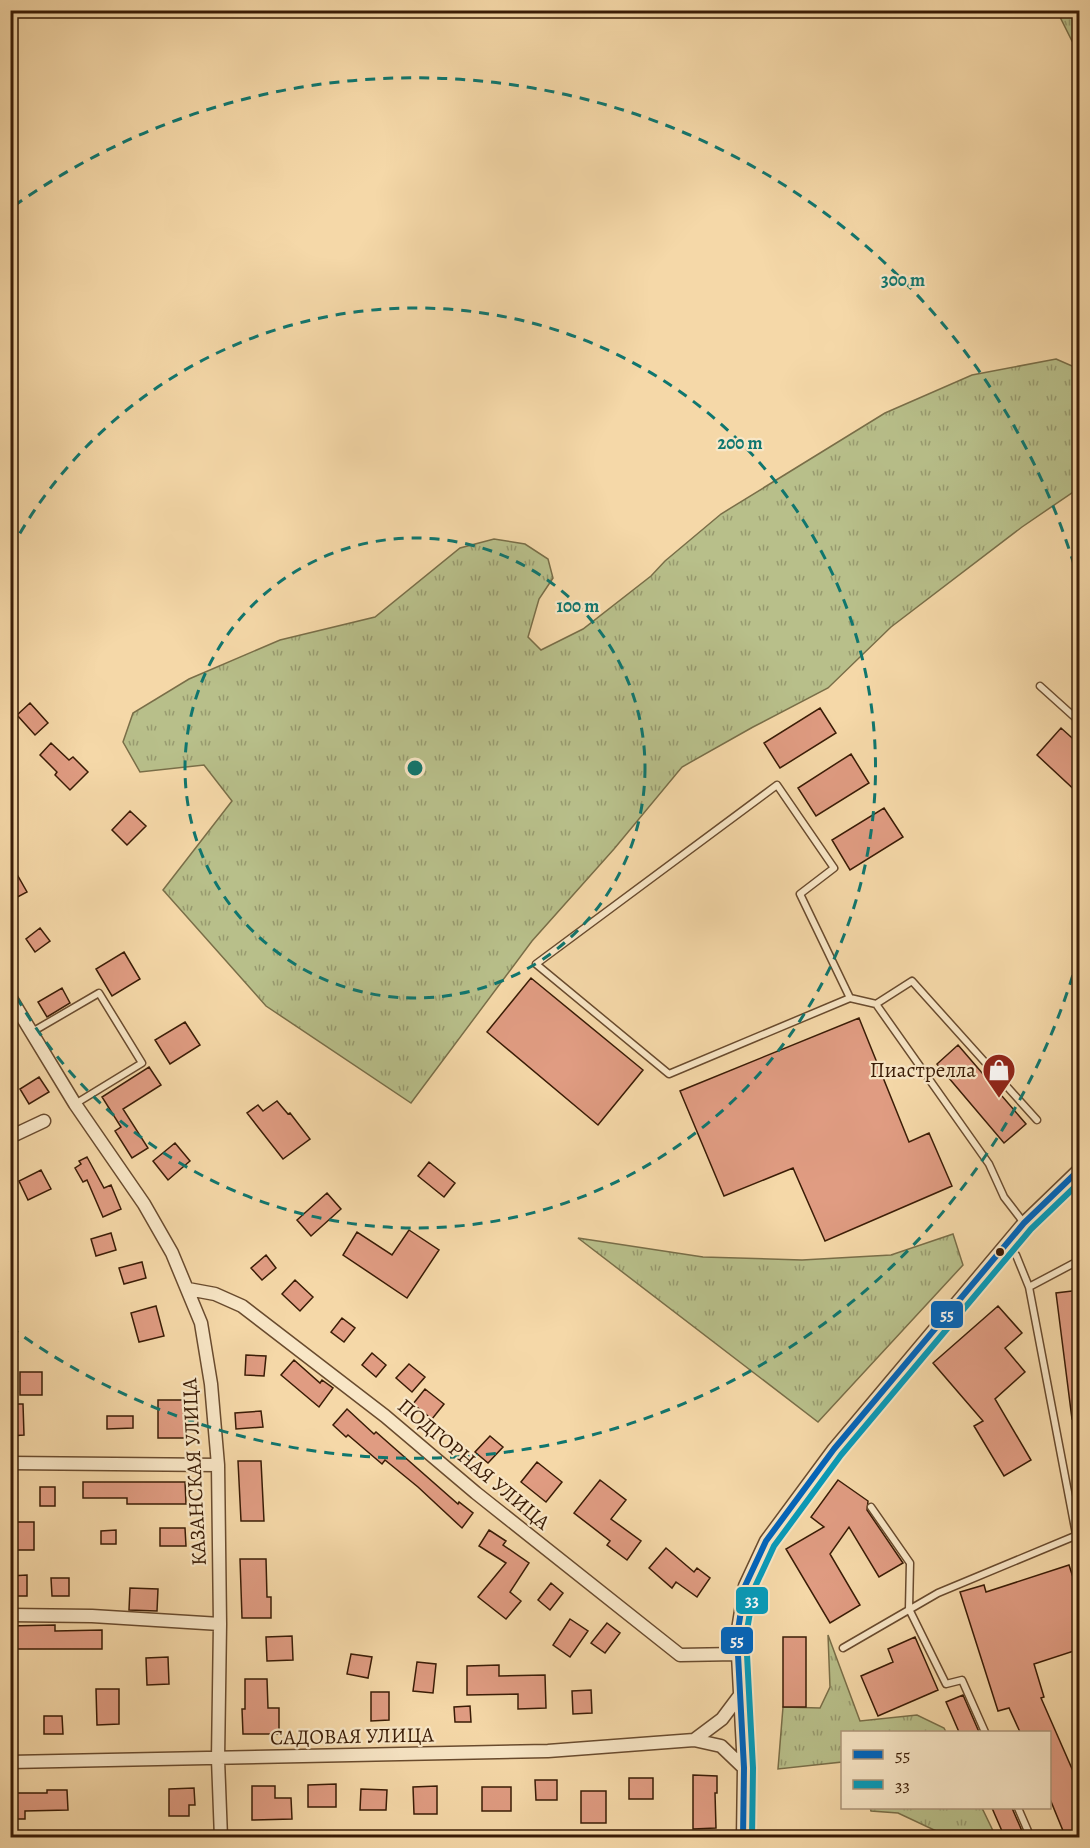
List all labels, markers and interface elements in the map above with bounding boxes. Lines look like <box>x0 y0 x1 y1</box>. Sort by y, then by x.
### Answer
text: 300 m <box>881 268 925 292</box>
text: 200 m <box>717 431 763 455</box>
text: 100 m <box>557 594 599 618</box>
centre of rings <box>405 758 425 778</box>
shop icon: Пиастрелла <box>981 1052 1017 1099</box>
place label: Пиастрелла <box>870 1056 976 1084</box>
unlabelled marker <box>994 1246 1006 1258</box>
line badge: 55 <box>930 1300 964 1329</box>
text: 55 <box>940 1304 954 1326</box>
street label: КАЗАНСКАЯ УЛИЦА <box>175 1377 213 1567</box>
street label: ПОДГОРНАЯ УЛИЦА <box>392 1392 557 1537</box>
line badge: 33 <box>735 1586 769 1615</box>
text: 33 <box>745 1590 759 1612</box>
line badge: 55 <box>720 1626 754 1655</box>
text: 55 <box>730 1630 744 1652</box>
street label: САДОВАЯ УЛИЦА <box>270 1721 435 1751</box>
legend <box>841 1731 1051 1809</box>
text: 55 <box>895 1743 910 1767</box>
text: 33 <box>895 1773 910 1797</box>

